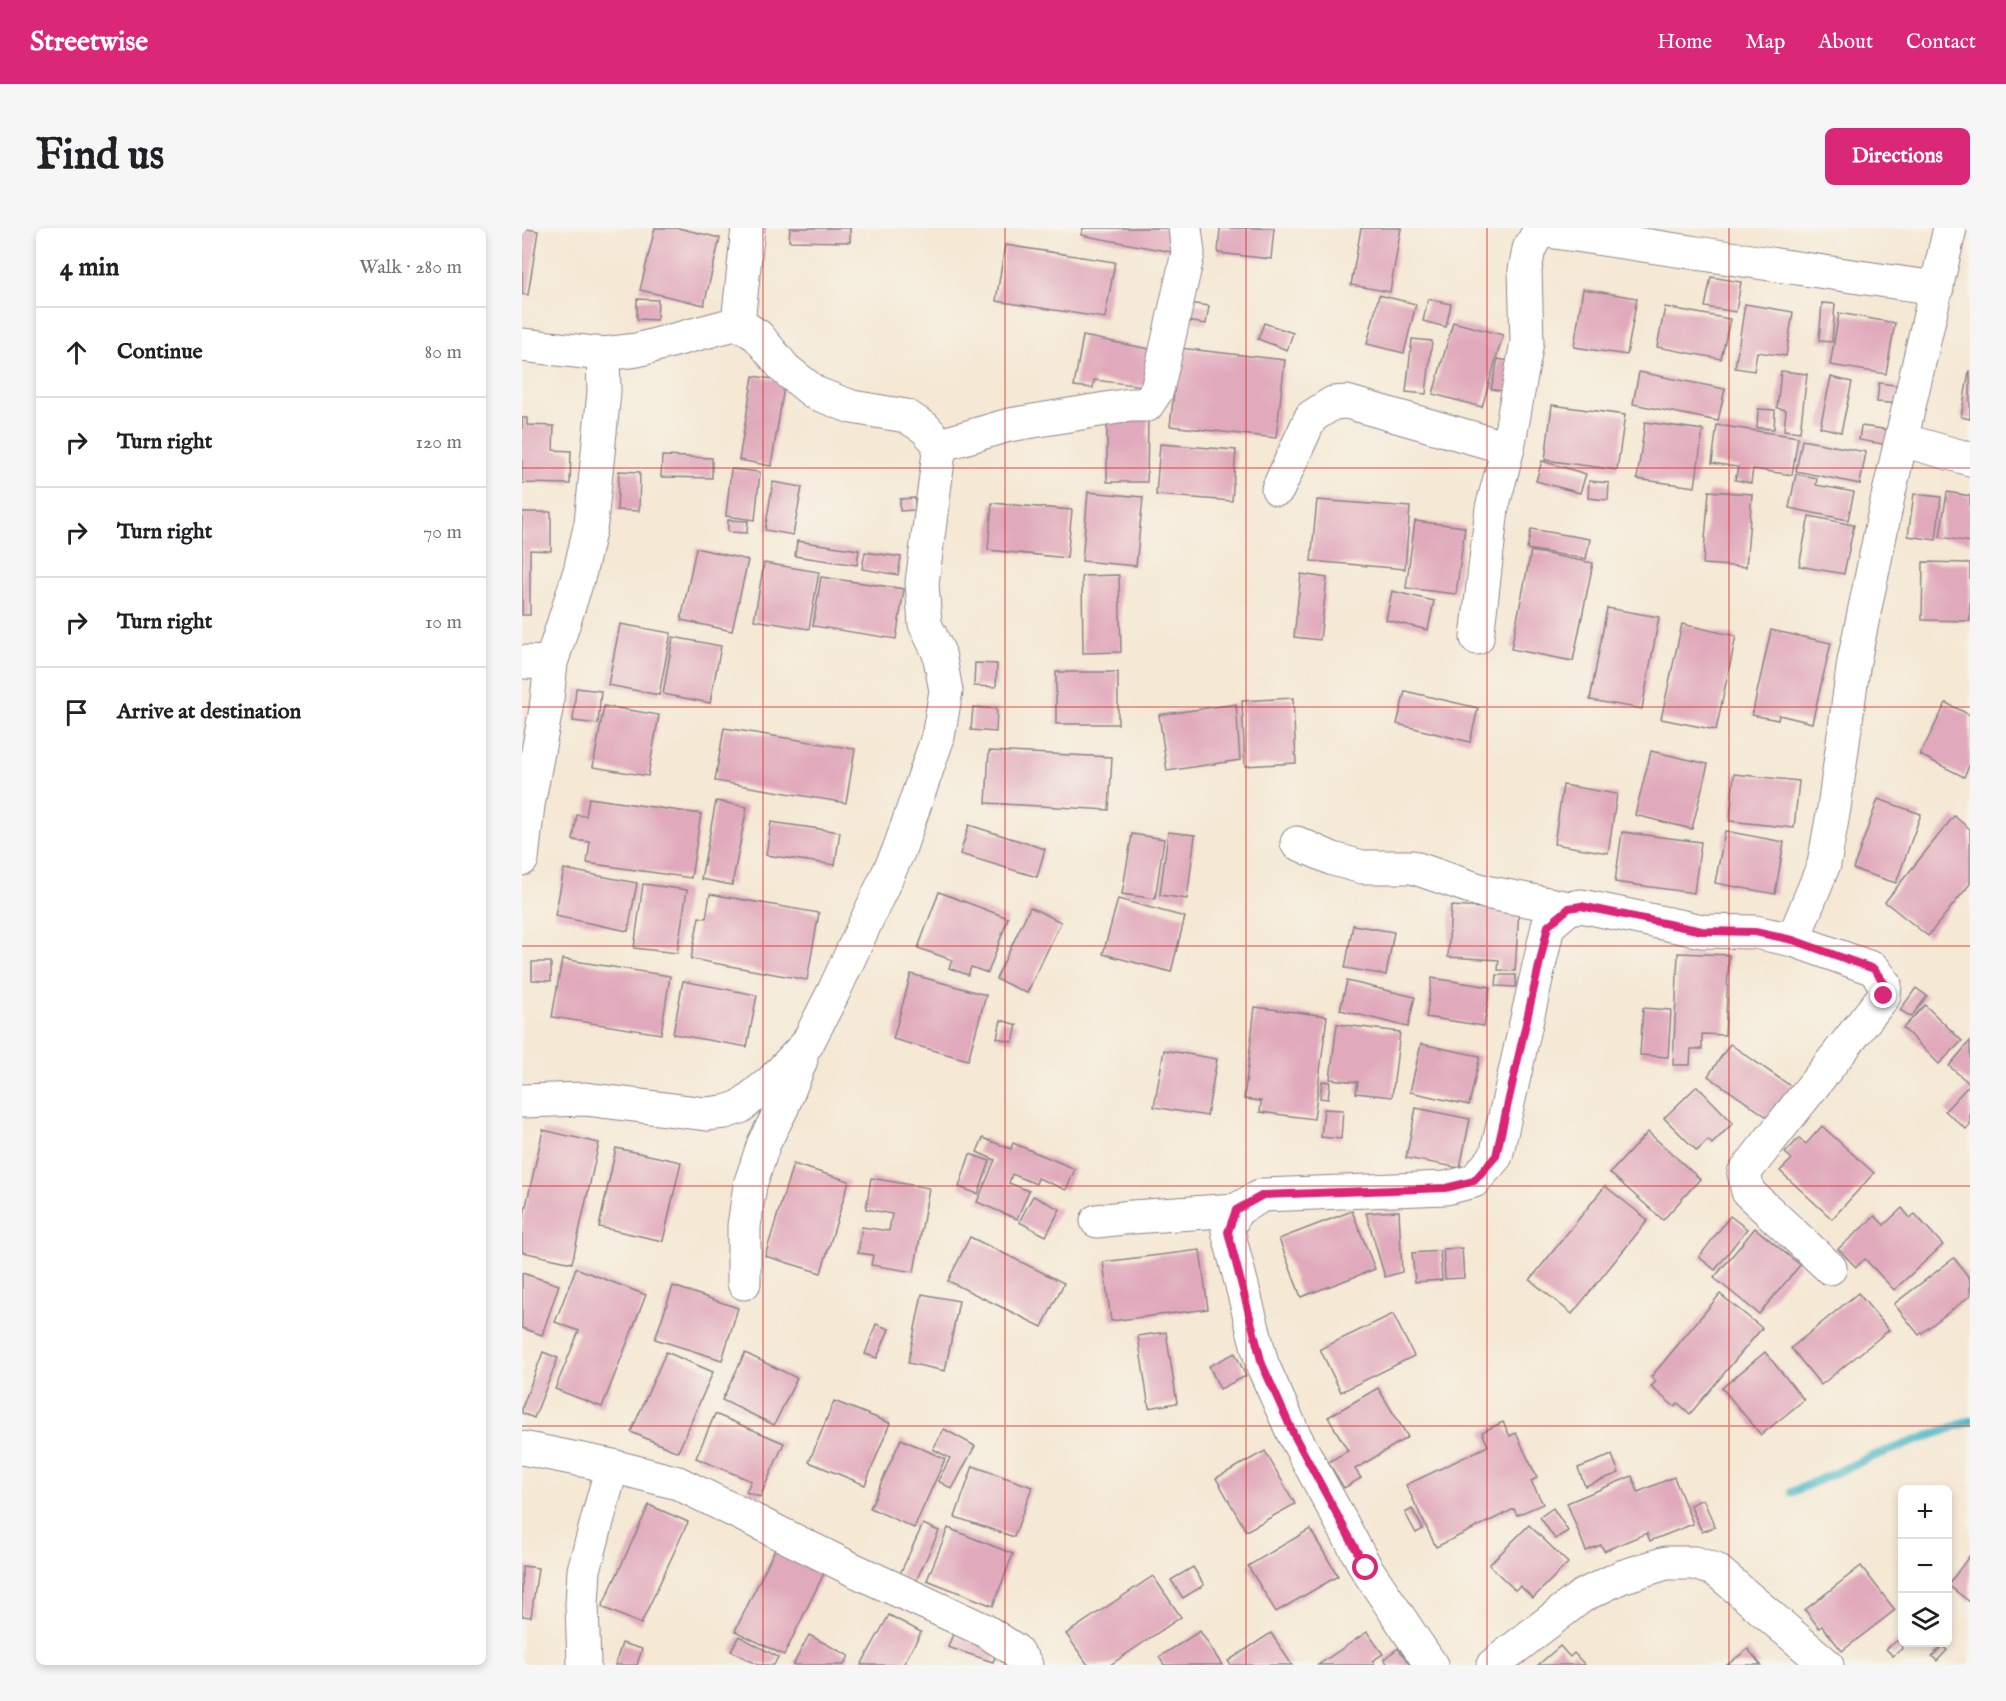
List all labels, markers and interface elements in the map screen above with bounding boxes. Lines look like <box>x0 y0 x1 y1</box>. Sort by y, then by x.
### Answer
text: Streetwise <box>30 25 148 60</box>
text: Home <box>1657 29 1712 56</box>
text: Map <box>1745 29 1785 56</box>
text: About <box>1818 29 1873 56</box>
text: Contact <box>1906 29 1976 56</box>
button: Directions <box>1825 128 1970 185</box>
text: Find us <box>36 130 164 183</box>
text: 4 min <box>60 251 119 284</box>
text: Walk · 280 m <box>359 255 462 280</box>
icon: ahead <box>60 336 93 369</box>
text: Continue <box>117 338 203 366</box>
text: 80 m <box>425 340 462 365</box>
icon: right <box>60 426 93 459</box>
text: Turn right <box>117 428 212 456</box>
text: 120 m <box>416 430 462 455</box>
icon: right <box>60 516 93 549</box>
text: Turn right <box>117 518 212 546</box>
text: 70 m <box>423 520 462 545</box>
icon: right <box>60 606 93 639</box>
text: Turn right <box>117 608 212 636</box>
text: 10 m <box>425 610 462 635</box>
icon: arrive <box>60 696 93 729</box>
text: Arrive at destination <box>117 698 301 726</box>
route end <box>1870 982 1896 1008</box>
map controls <box>1898 1485 1952 1647</box>
button: + <box>1898 1485 1952 1539</box>
button: − <box>1898 1539 1952 1593</box>
route start <box>1352 1554 1378 1580</box>
button: layers <box>1898 1593 1952 1647</box>

